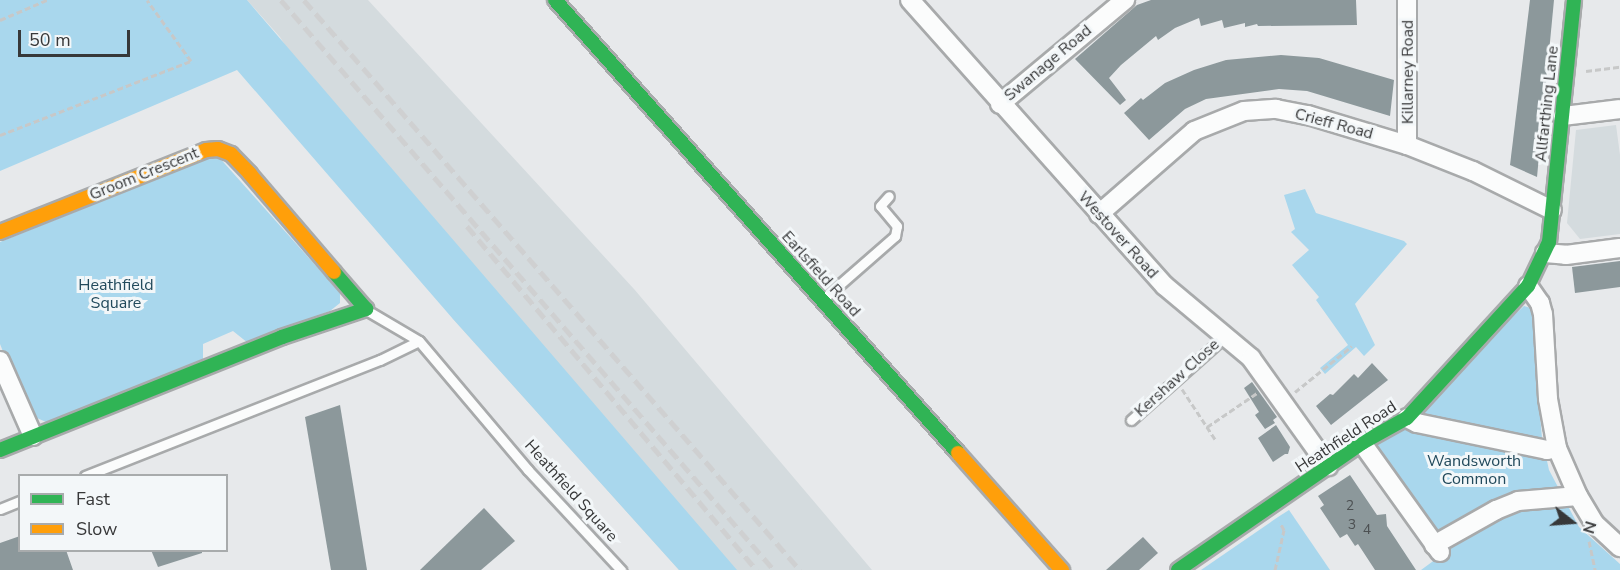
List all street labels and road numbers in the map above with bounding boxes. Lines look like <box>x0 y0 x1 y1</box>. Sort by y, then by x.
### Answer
street label: Killarney Road <box>1398 20 1418 124</box>
street label: Swanage Road <box>1000 21 1096 105</box>
street label: Allfarthing Lane <box>1531 45 1563 163</box>
street label: Crieff Road <box>1293 104 1375 144</box>
street label: Groom Crescent <box>87 143 201 205</box>
street label: Westover Road <box>1074 187 1162 283</box>
street label: Earlsfield Road <box>778 227 864 321</box>
street label: Kershaw Close <box>1131 335 1223 421</box>
street label: Heathfield Road <box>1292 397 1400 477</box>
street label: Heathfield Square <box>520 436 622 546</box>

